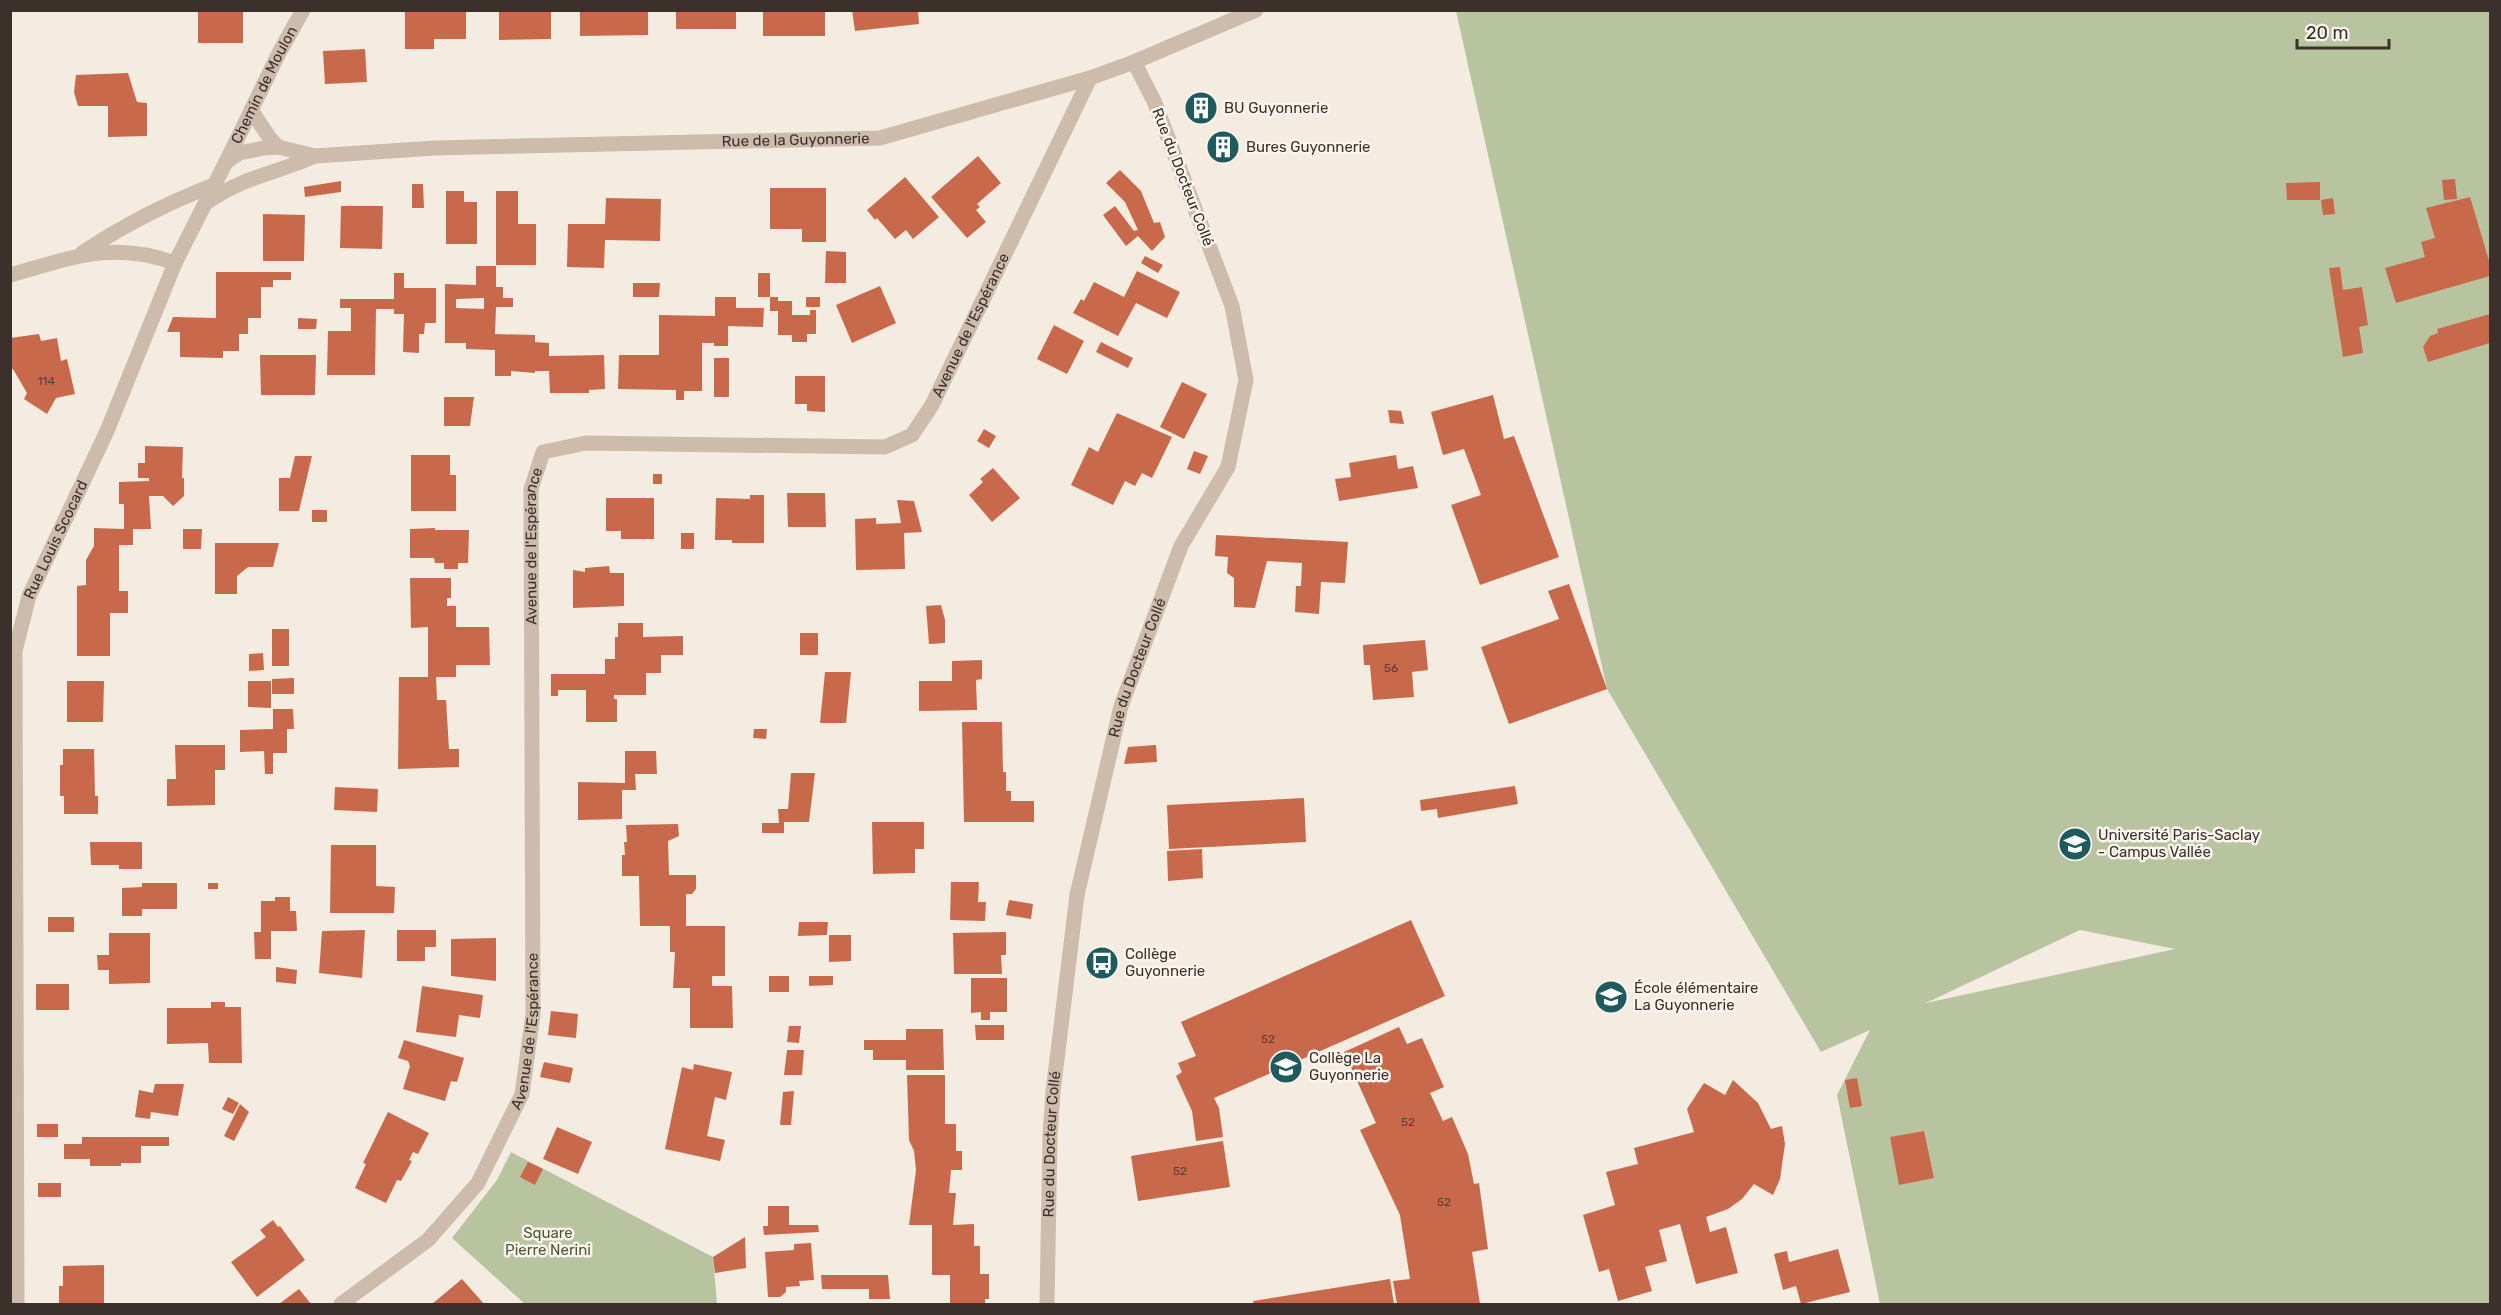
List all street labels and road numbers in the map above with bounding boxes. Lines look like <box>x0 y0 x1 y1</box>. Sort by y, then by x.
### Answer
street label: Chemin de Moulon <box>227 23 301 147</box>
street label: Rue du Docteur Collé <box>1148 105 1218 249</box>
street label: Rue de la Guyonnerie <box>721 129 870 151</box>
street label: Avenue de l'Espérance <box>928 250 1013 400</box>
street label: Avenue de l'Espérance <box>521 465 546 625</box>
street label: Rue Louis Scocard <box>20 477 91 602</box>
street label: Rue du Docteur Collé <box>1105 595 1170 739</box>
street label: Avenue de l'Espérance <box>507 953 542 1112</box>
street label: Rue du Docteur Collé <box>1040 1070 1064 1217</box>

